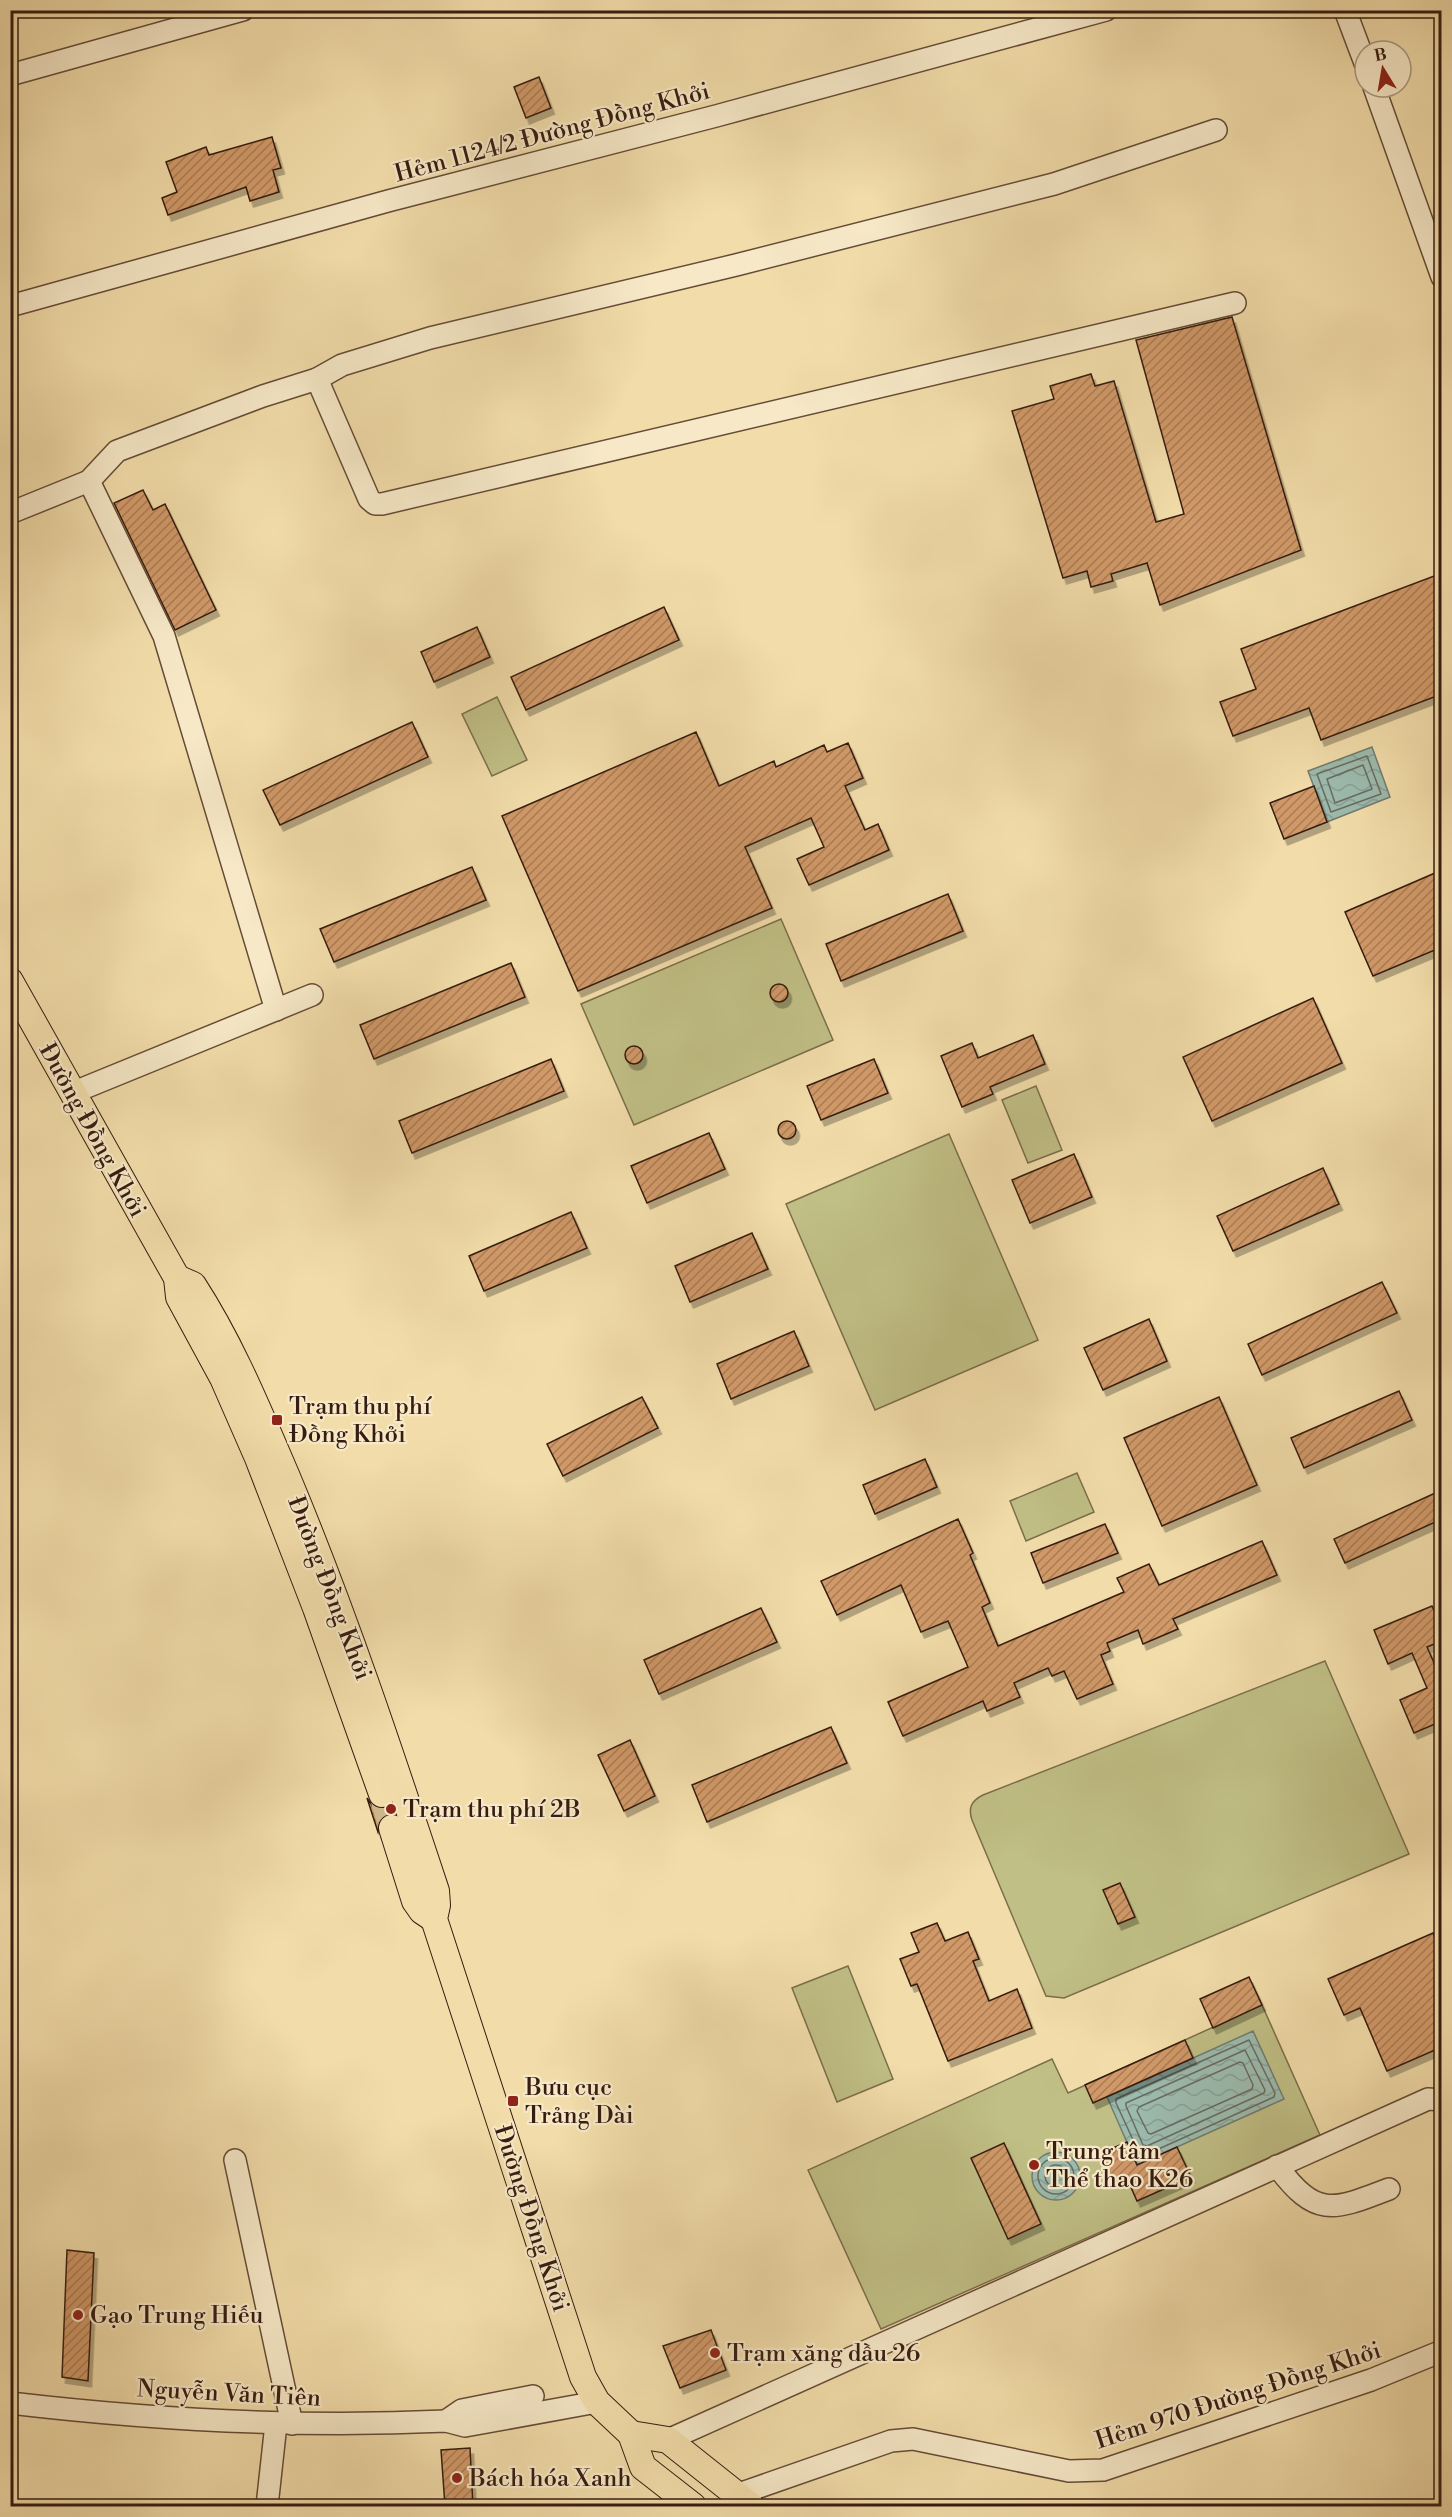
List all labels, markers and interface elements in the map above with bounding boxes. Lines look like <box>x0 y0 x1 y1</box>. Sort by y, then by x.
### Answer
north arrow <box>1353 39 1413 99</box>
text: B <box>1373 44 1388 66</box>
street label: Hẻm 1124/2 Đường Đồng Khởi <box>391 76 713 190</box>
street label: Đường Đồng Khởi <box>32 1038 152 1223</box>
place label: Trạm thu phí Đồng Khởi <box>289 1392 432 1450</box>
marker: Trạm thu phí Đồng Khởi <box>270 1413 284 1427</box>
street label: Đường Đồng Khởi <box>280 1492 378 1685</box>
place label: Trạm thu phí 2B <box>403 1795 581 1825</box>
marker: Trạm thu phí 2B <box>384 1802 398 1816</box>
place label: Bưu cục Trảng Dài <box>524 2073 634 2131</box>
marker: Bưu cục Trảng Dài <box>506 2094 520 2108</box>
street label: Đường Đồng Khởi <box>487 2121 575 2316</box>
place label: Trung tâm Thể thao K26 <box>1046 2137 1193 2195</box>
marker: Trung tâm Thể thao K26 <box>1027 2158 1041 2172</box>
place label: Gạo Trung Hiếu <box>90 2301 264 2331</box>
marker: Gạo Trung Hiếu <box>71 2308 85 2322</box>
street label: Hẻm 970 Đường Đồng Khởi <box>1092 2336 1385 2456</box>
place label: Trạm xăng dầu 26 <box>727 2339 920 2369</box>
marker: Trạm xăng dầu 26 <box>708 2346 722 2360</box>
street label: Nguyễn Văn Tiên <box>136 2374 322 2414</box>
place label: Bách hóa Xanh <box>468 2464 632 2494</box>
marker: Bách hóa Xanh <box>450 2471 464 2485</box>

